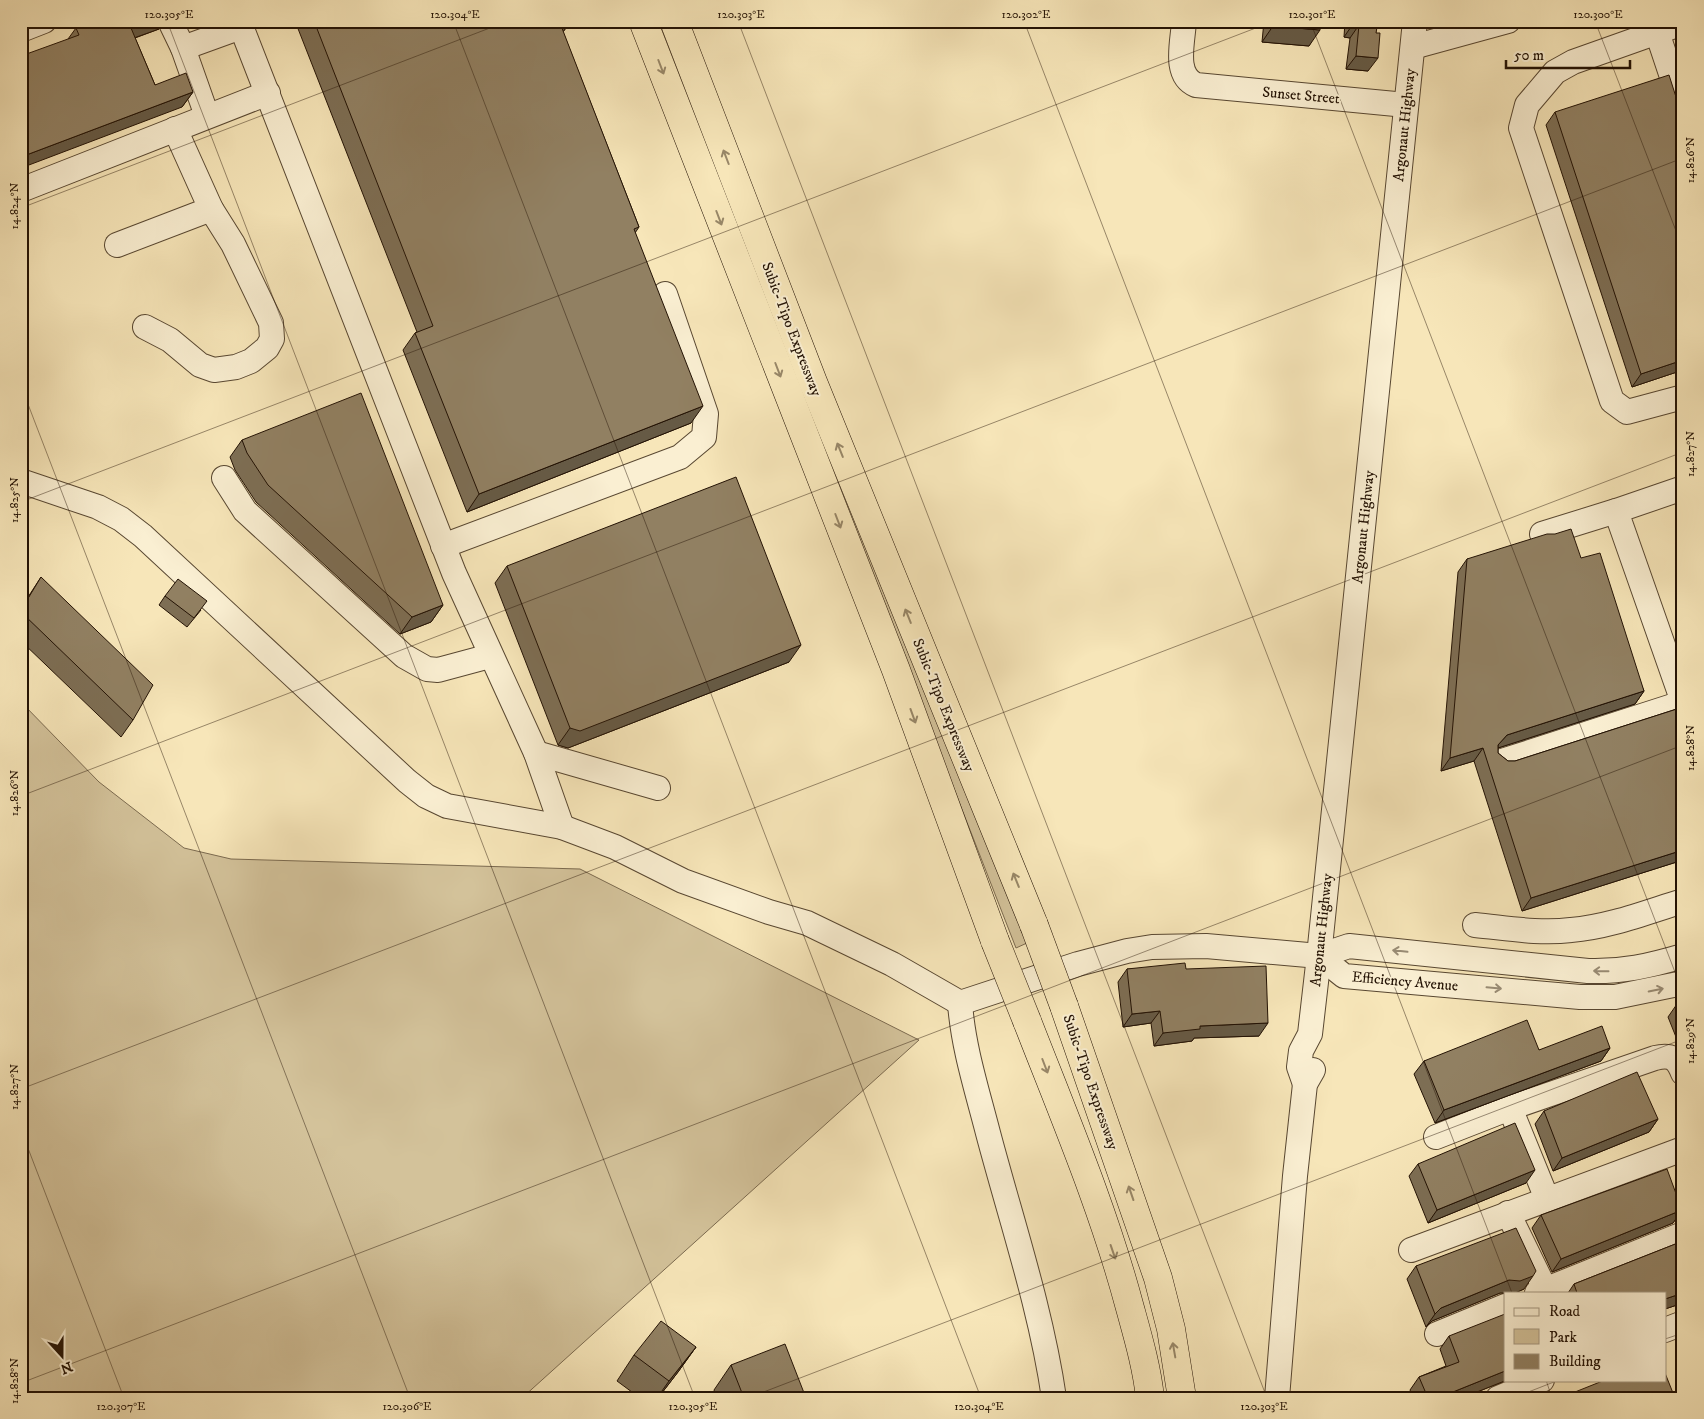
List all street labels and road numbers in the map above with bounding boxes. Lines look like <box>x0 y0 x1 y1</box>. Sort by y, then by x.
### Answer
street label: Argonaut Highway <box>1389 67 1420 183</box>
street label: Sunset Street <box>1261 83 1341 108</box>
street label: Subic-Tipo Expressway <box>757 259 826 400</box>
street label: Argonaut Highway <box>1348 469 1379 585</box>
street label: Subic-Tipo Expressway <box>908 636 979 775</box>
street label: Argonaut Highway <box>1306 872 1337 988</box>
street label: Efficiency Avenue <box>1351 967 1459 996</box>
street label: Subic-Tipo Expressway <box>1058 1012 1123 1153</box>

